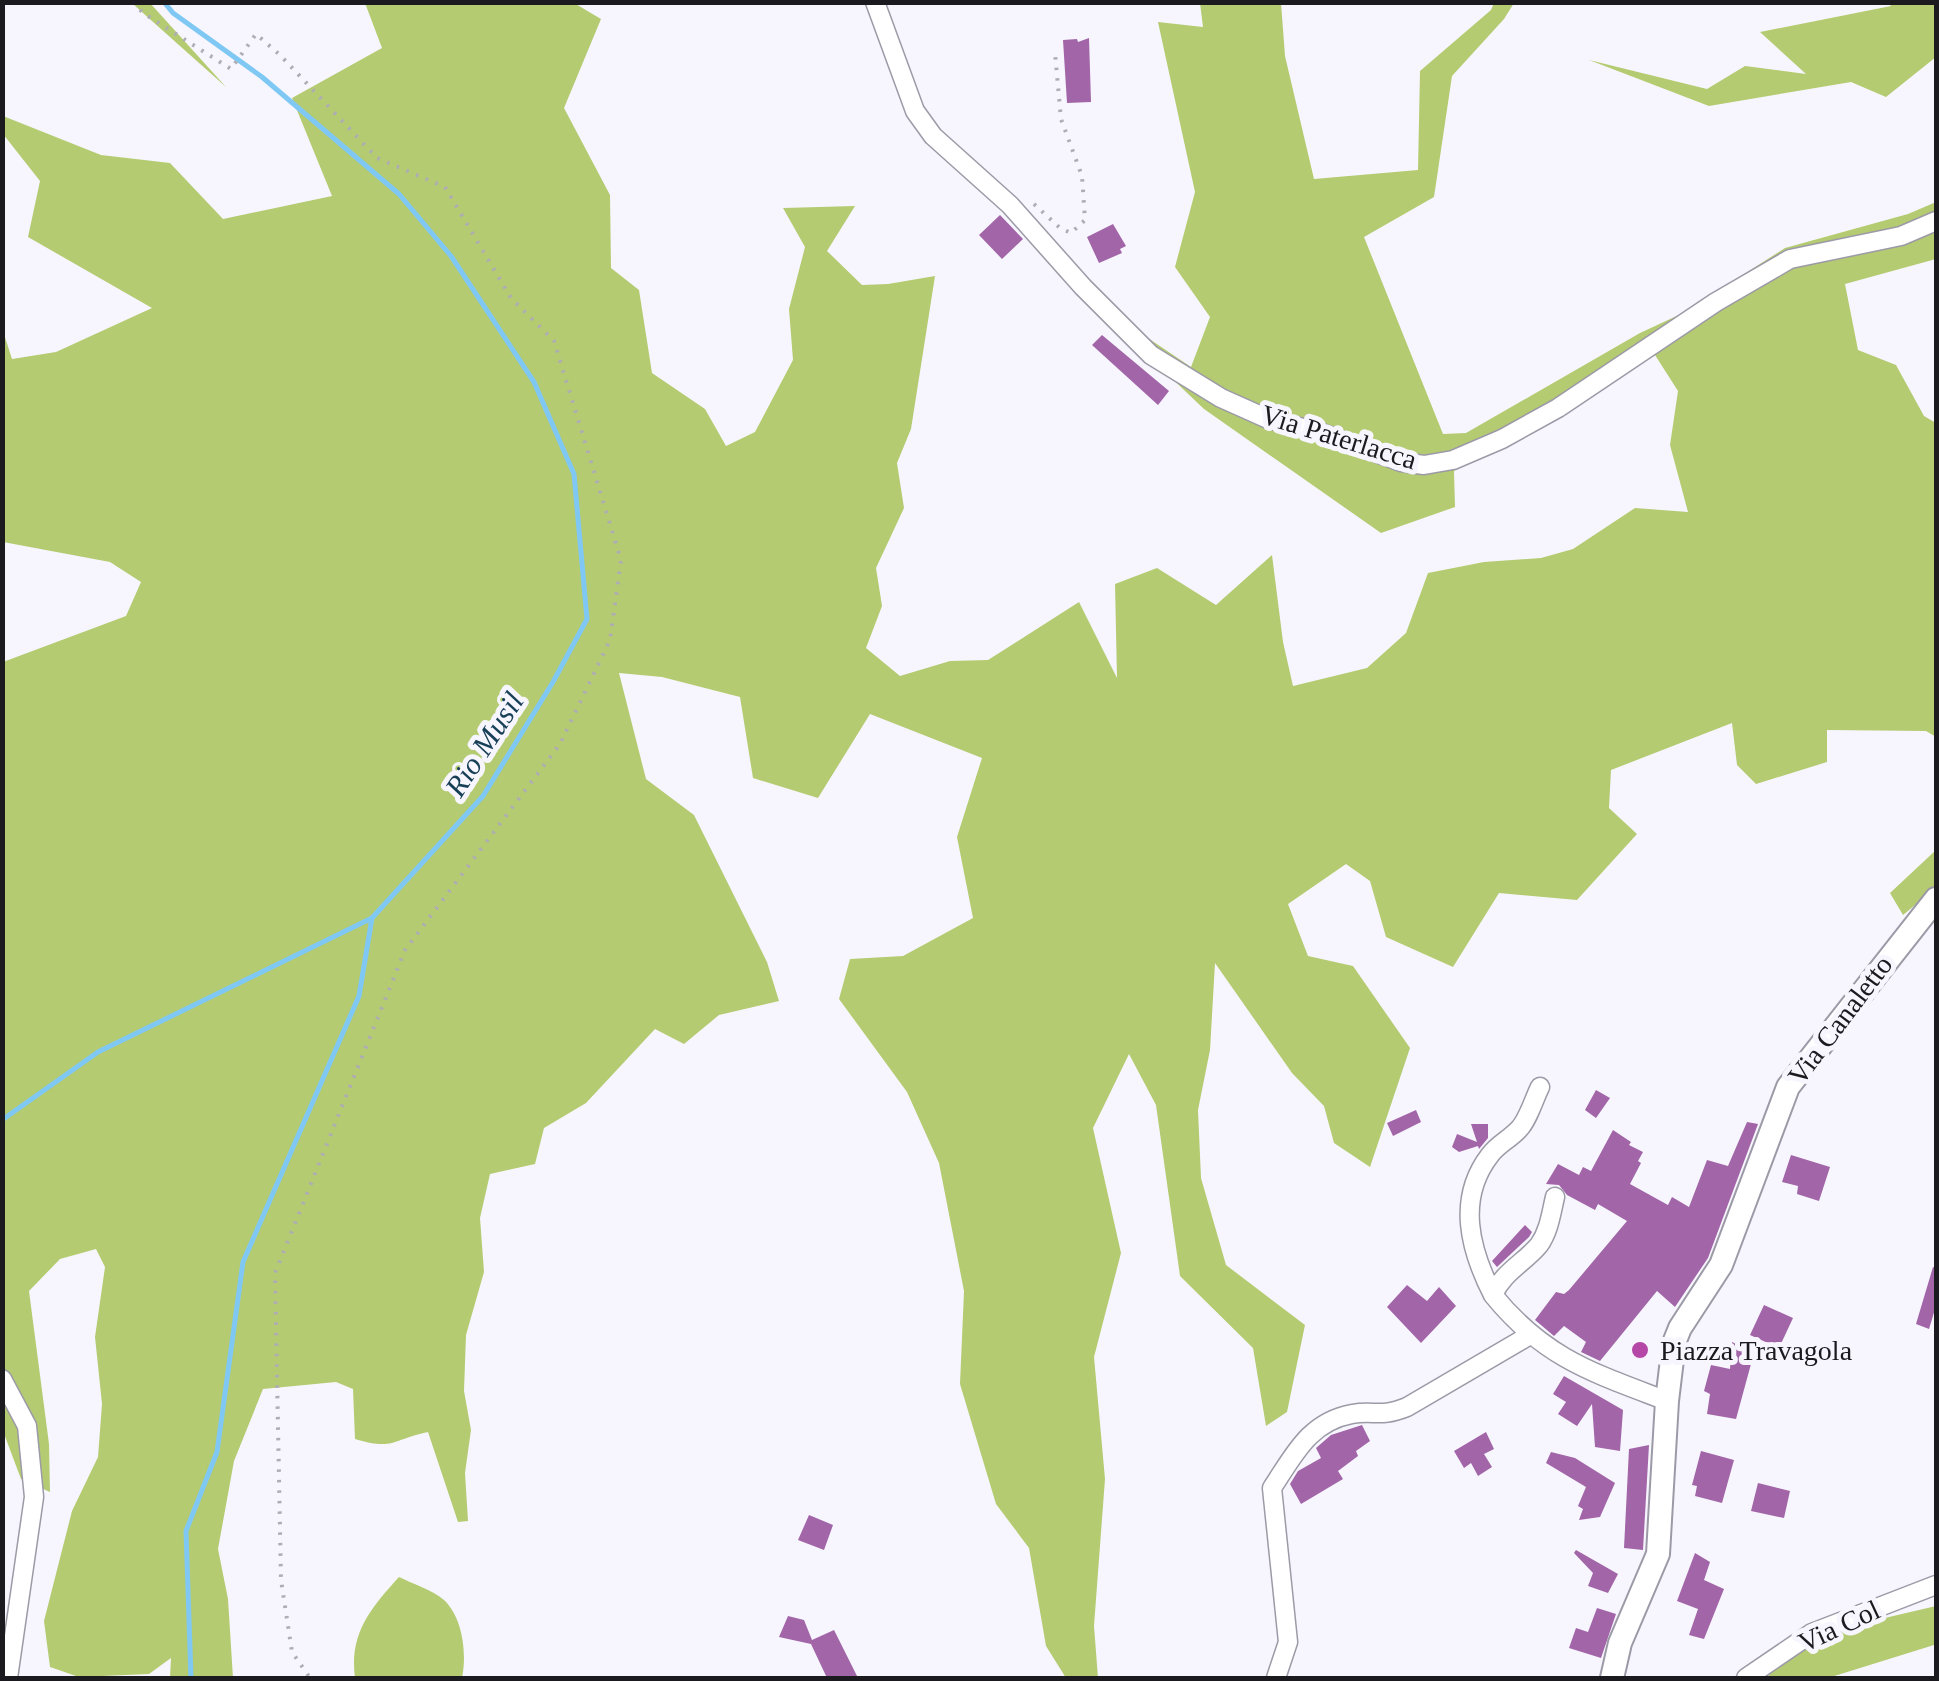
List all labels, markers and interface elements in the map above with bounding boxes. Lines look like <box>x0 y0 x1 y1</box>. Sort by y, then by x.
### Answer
street label: Via Paterlacca <box>1258 399 1421 475</box>
water label: Rio Musil <box>438 686 530 803</box>
street label: Via Canaletto <box>1782 950 1898 1090</box>
place label: Piazza Travagola <box>1660 1335 1853 1366</box>
marker: Piazza Travagola <box>1629 1339 1651 1361</box>
street label: Via Col <box>1793 1594 1885 1658</box>

